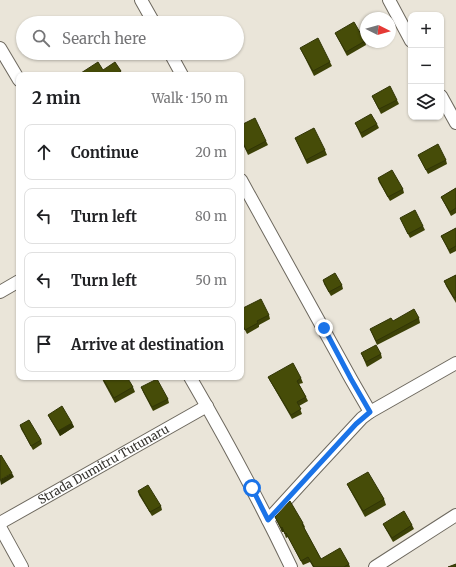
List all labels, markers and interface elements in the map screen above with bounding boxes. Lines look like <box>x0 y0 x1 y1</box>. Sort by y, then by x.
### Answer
north arrow <box>360 12 396 48</box>
map controls <box>408 12 444 120</box>
button: + <box>408 12 444 48</box>
search box <box>16 16 244 60</box>
icon: search <box>30 27 52 49</box>
text: Search here <box>62 29 146 48</box>
button: − <box>408 48 444 84</box>
button: layers <box>408 84 444 120</box>
text: 2 min <box>32 87 80 109</box>
text: Walk · 150 m <box>151 90 228 107</box>
icon: ahead <box>33 141 55 163</box>
text: Continue <box>71 143 139 162</box>
text: 20 m <box>195 144 227 161</box>
icon: left <box>33 205 55 227</box>
text: Turn left <box>71 207 137 226</box>
text: 80 m <box>195 208 227 225</box>
icon: left <box>33 269 55 291</box>
text: Turn left <box>71 271 137 290</box>
text: 50 m <box>195 272 227 289</box>
route end <box>315 319 333 337</box>
icon: arrive <box>33 333 55 355</box>
text: Arrive at destination <box>71 335 224 354</box>
street label: Strada Dumitru Tutunaru <box>35 421 172 507</box>
route start <box>243 479 261 497</box>

